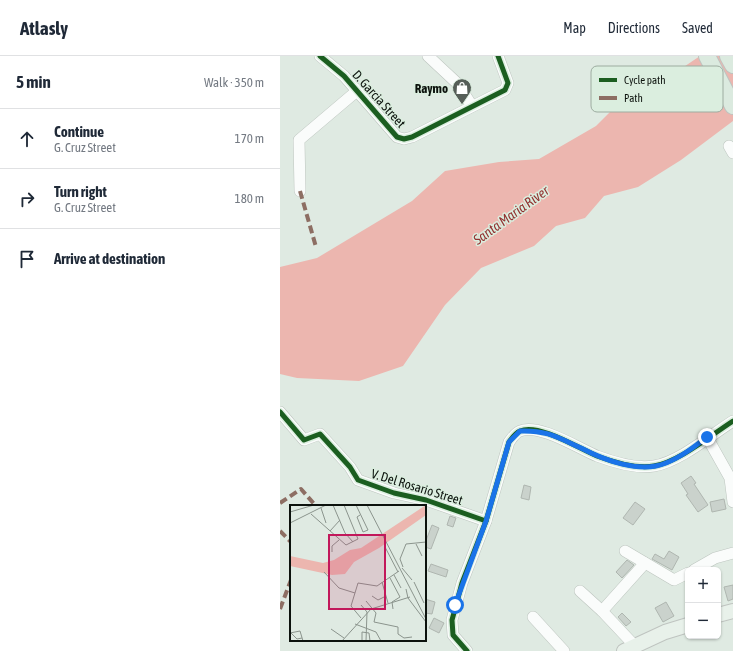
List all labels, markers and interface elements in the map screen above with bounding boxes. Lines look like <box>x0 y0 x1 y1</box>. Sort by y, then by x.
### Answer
text: Atlasly <box>20 17 68 39</box>
text: Map <box>563 20 586 36</box>
text: Directions <box>608 20 660 36</box>
text: Saved <box>682 20 713 36</box>
legend <box>591 66 723 112</box>
street label: D. Garcia Street <box>349 67 409 131</box>
text: 5 min <box>16 72 51 92</box>
text: Cycle path <box>624 74 666 86</box>
text: Walk · 350 m <box>204 75 264 90</box>
shop icon: Raymo <box>451 77 473 105</box>
place label: Raymo <box>415 81 448 96</box>
text: Path <box>624 92 643 104</box>
text: Continue <box>54 123 104 140</box>
icon: ahead <box>16 128 38 150</box>
text: 170 m <box>235 131 264 146</box>
text: G. Cruz Street <box>54 140 116 155</box>
water label: Santa Maria River <box>469 182 553 248</box>
text: Turn right <box>54 183 107 200</box>
icon: right <box>16 188 38 210</box>
text: 180 m <box>235 191 264 206</box>
text: G. Cruz Street <box>54 200 116 215</box>
icon: arrive <box>16 248 38 270</box>
text: Arrive at destination <box>54 250 165 267</box>
route end <box>698 428 716 446</box>
street label: V. Del Rosario Street <box>369 466 465 508</box>
inset map <box>290 505 426 641</box>
map controls <box>685 567 721 639</box>
button: + <box>685 567 721 603</box>
route start <box>446 596 464 614</box>
button: − <box>685 603 721 639</box>

